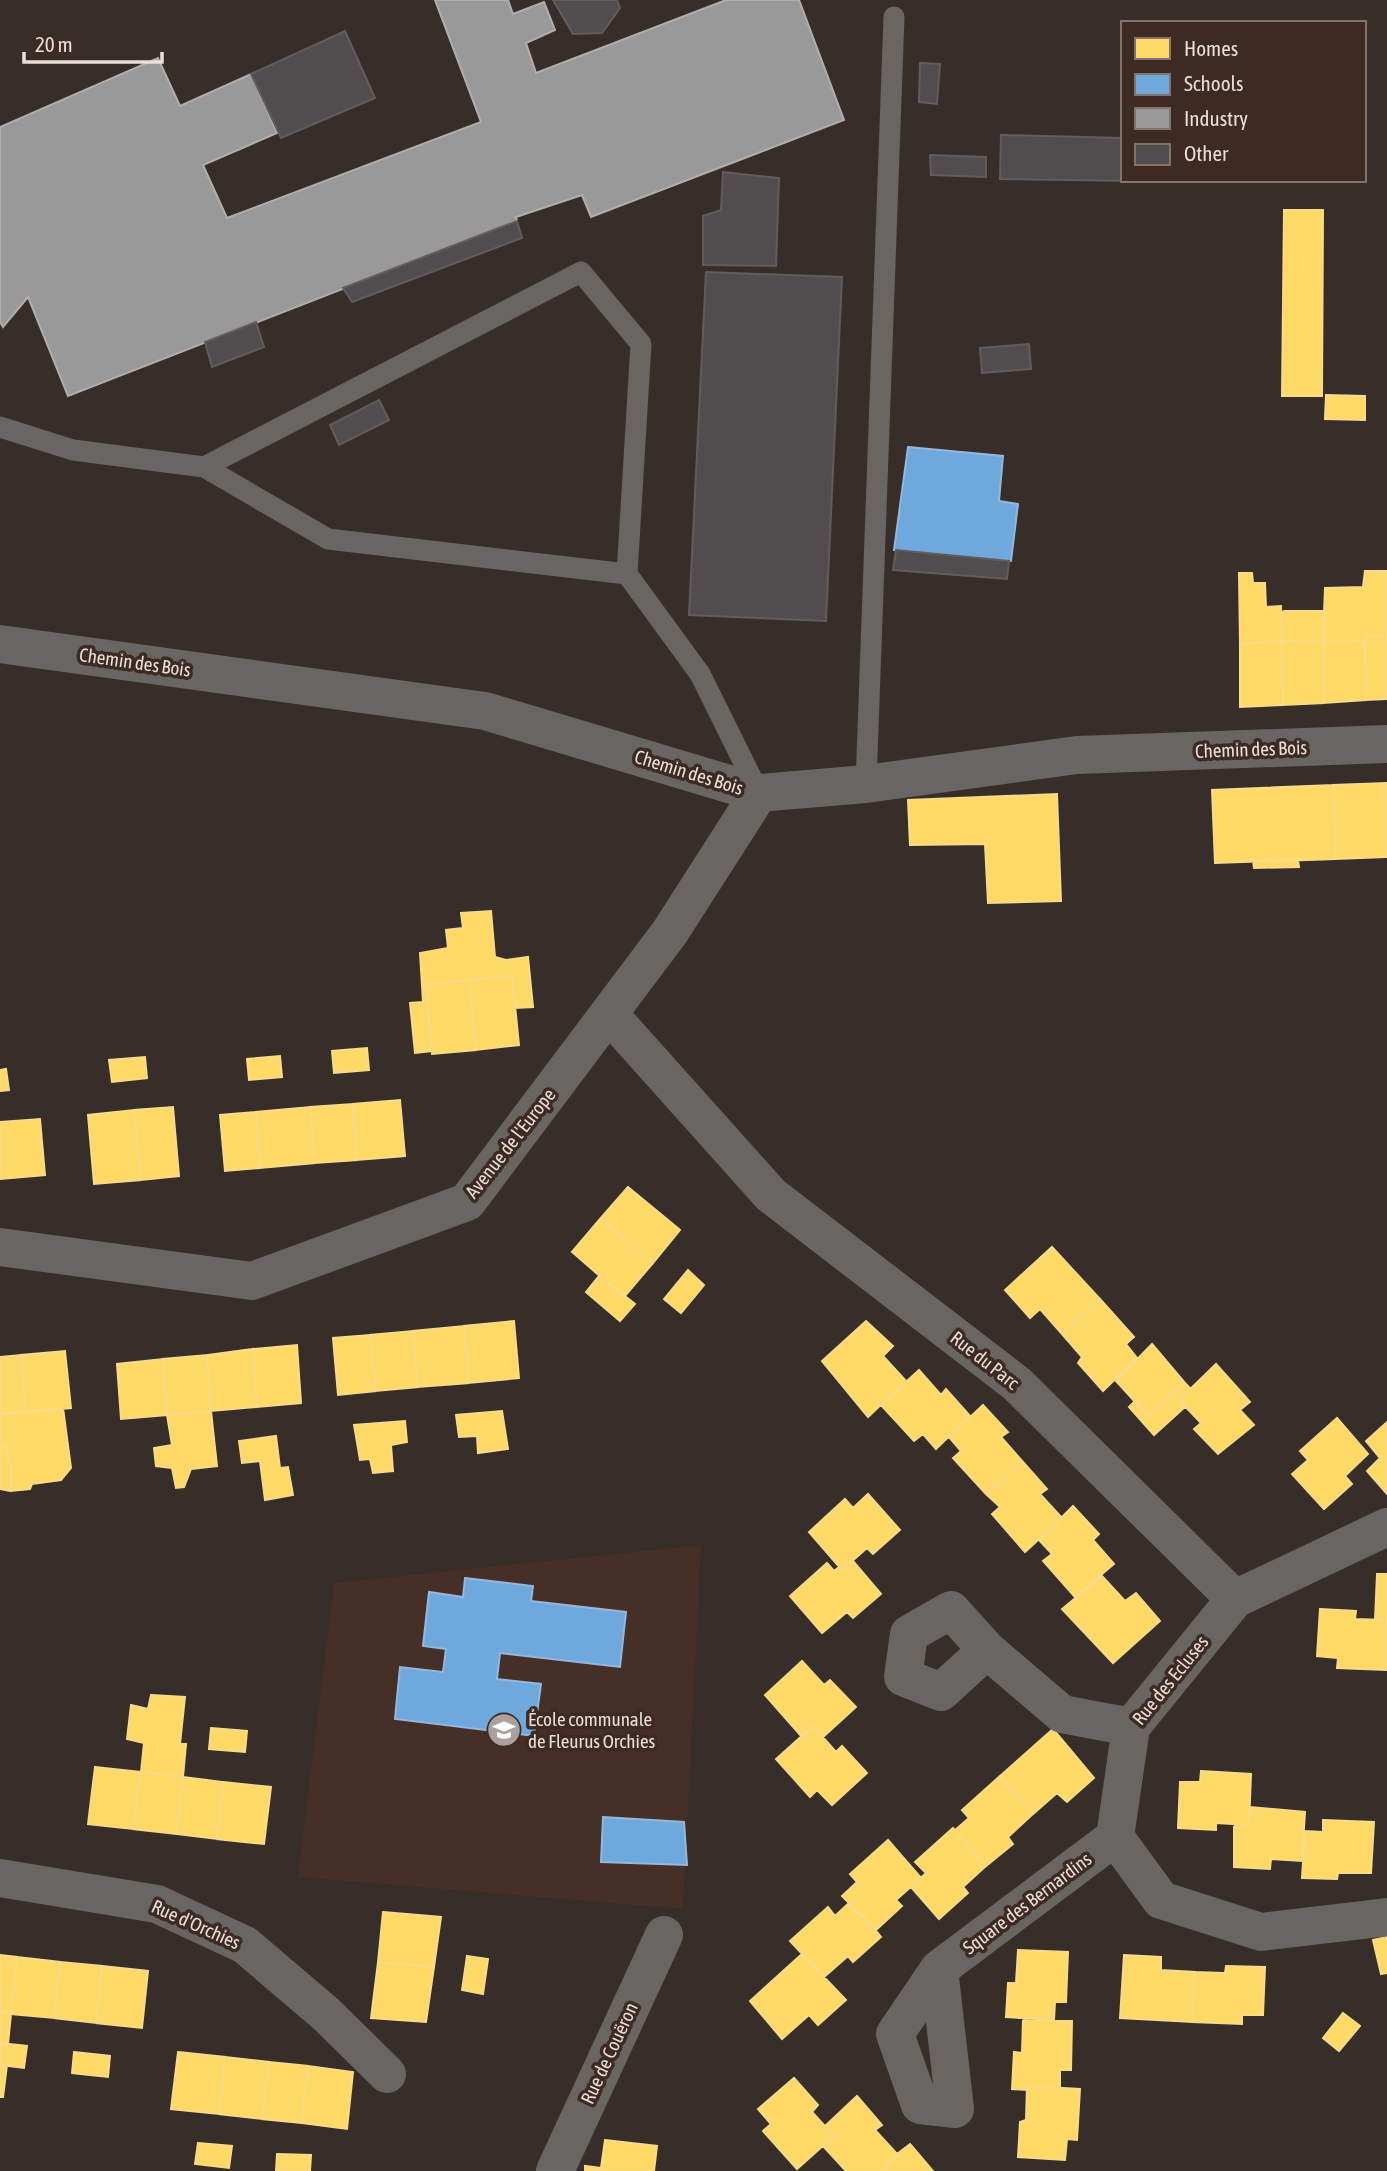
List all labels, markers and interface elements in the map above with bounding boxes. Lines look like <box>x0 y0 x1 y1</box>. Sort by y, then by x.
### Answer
scale bar <box>24 21 163 65</box>
legend <box>1121 21 1366 182</box>
text: 20 m <box>35 32 73 56</box>
text: Homes <box>1184 36 1238 60</box>
text: Schools <box>1184 71 1244 95</box>
text: Industry <box>1184 106 1248 130</box>
text: Other <box>1184 141 1229 165</box>
street label: Chemin des Bois <box>78 643 192 681</box>
street label: Chemin des Bois <box>1195 736 1308 762</box>
street label: Chemin des Bois <box>632 745 746 799</box>
street label: Avenue de l'Europe <box>460 1084 560 1202</box>
street label: Rue du Parc <box>946 1326 1024 1394</box>
street label: Rue des Ecluses <box>1127 1631 1213 1729</box>
place label: École communale de Fleurus Orchies <box>528 1708 656 1752</box>
school or university icon: École communale de Fleurus Orchies <box>485 1711 523 1749</box>
street label: Square des Bernardins <box>958 1847 1096 1958</box>
street label: Rue d'Orchies <box>148 1895 244 1953</box>
street label: Rue de Couëron <box>576 1999 642 2107</box>

